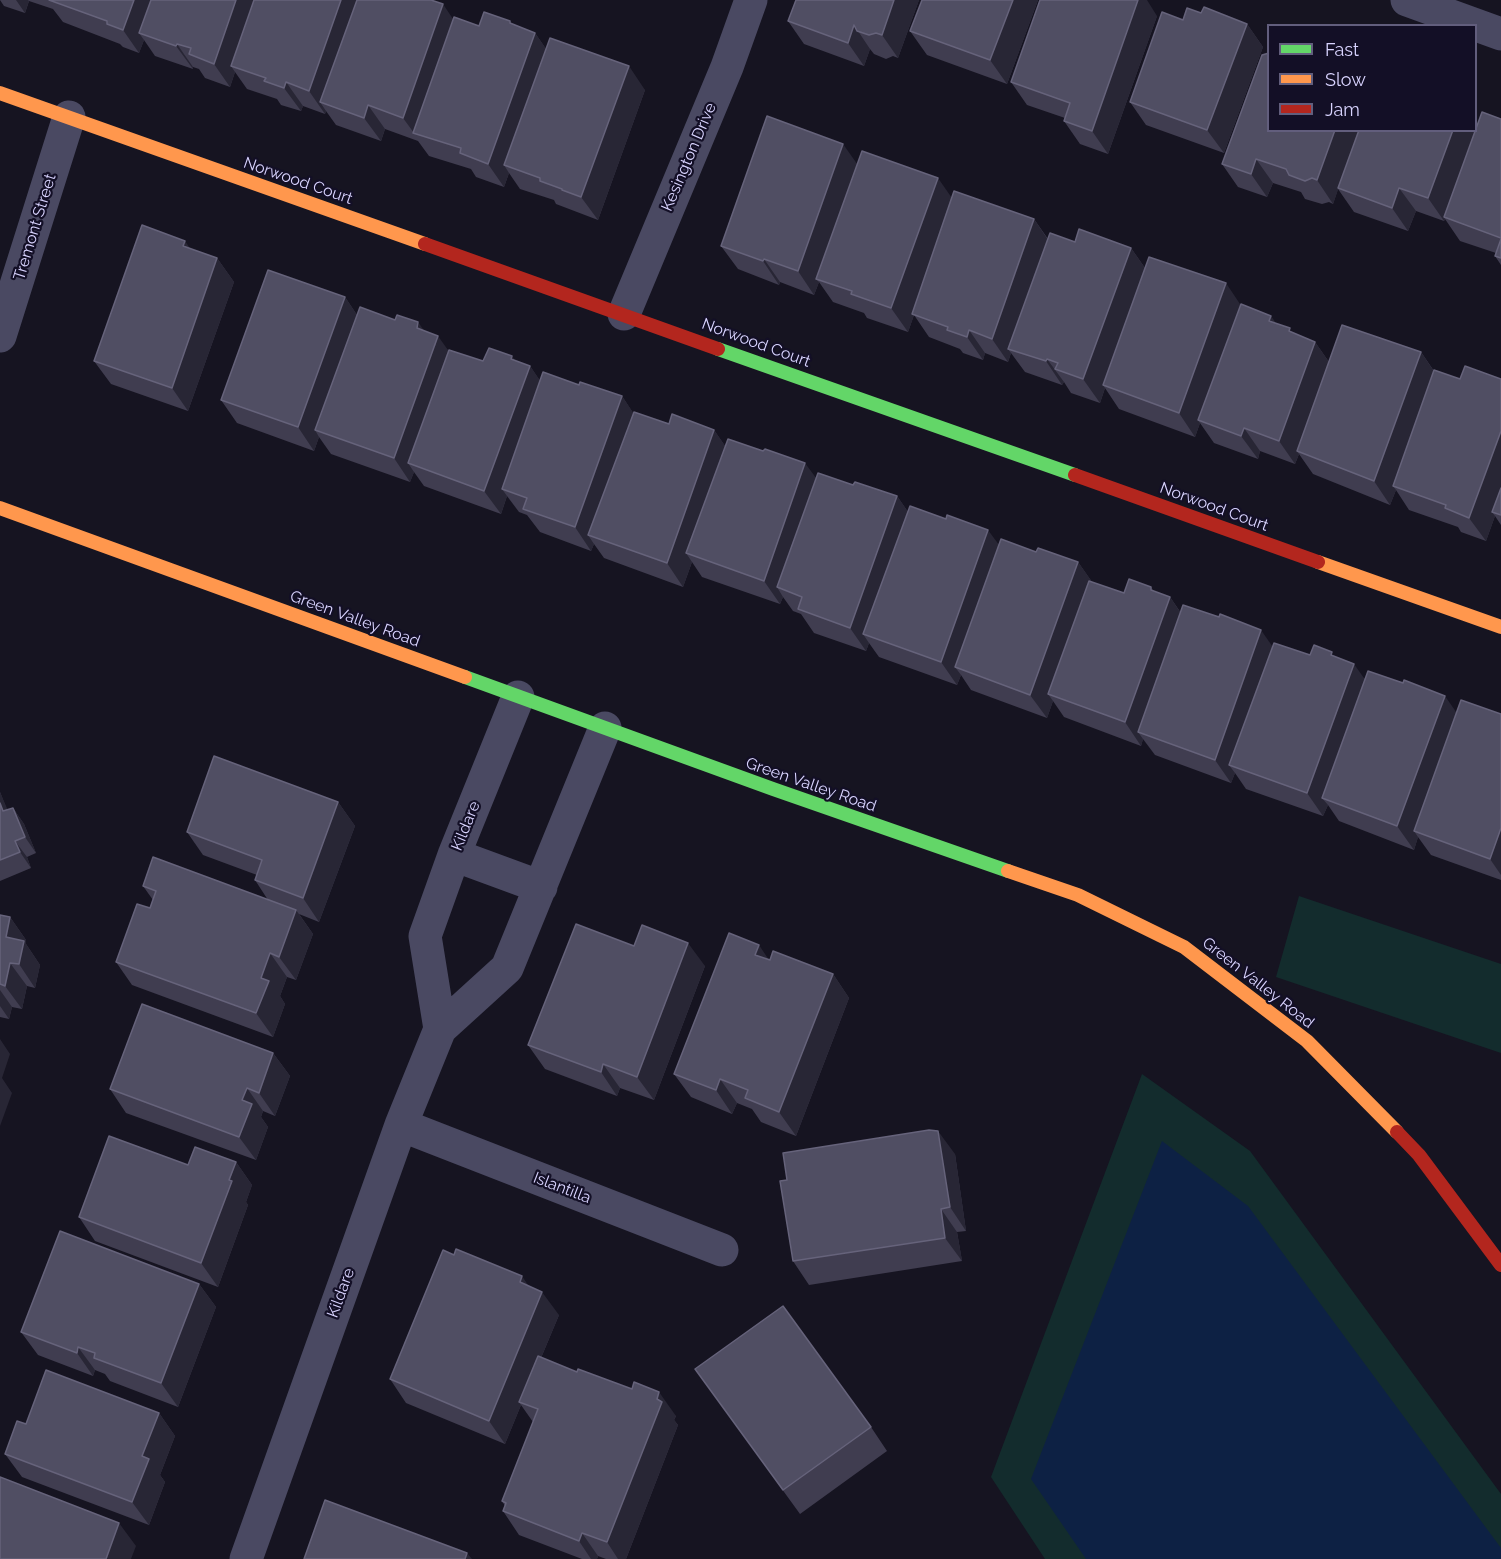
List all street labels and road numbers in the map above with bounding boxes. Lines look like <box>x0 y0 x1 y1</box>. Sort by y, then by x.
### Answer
street label: Kesington Drive <box>658 100 720 214</box>
street label: Norwood Court <box>241 153 355 209</box>
street label: Tremont Street <box>10 171 60 283</box>
street label: Norwood Court <box>699 314 813 372</box>
street label: Norwood Court <box>1157 478 1271 536</box>
street label: Green Valley Road <box>287 587 423 651</box>
street label: Green Valley Road <box>743 754 879 816</box>
street label: Kildare <box>447 799 485 853</box>
street label: Green Valley Road <box>1198 933 1318 1033</box>
street label: Islantilla <box>530 1168 594 1208</box>
street label: Kildare <box>323 1265 359 1321</box>

